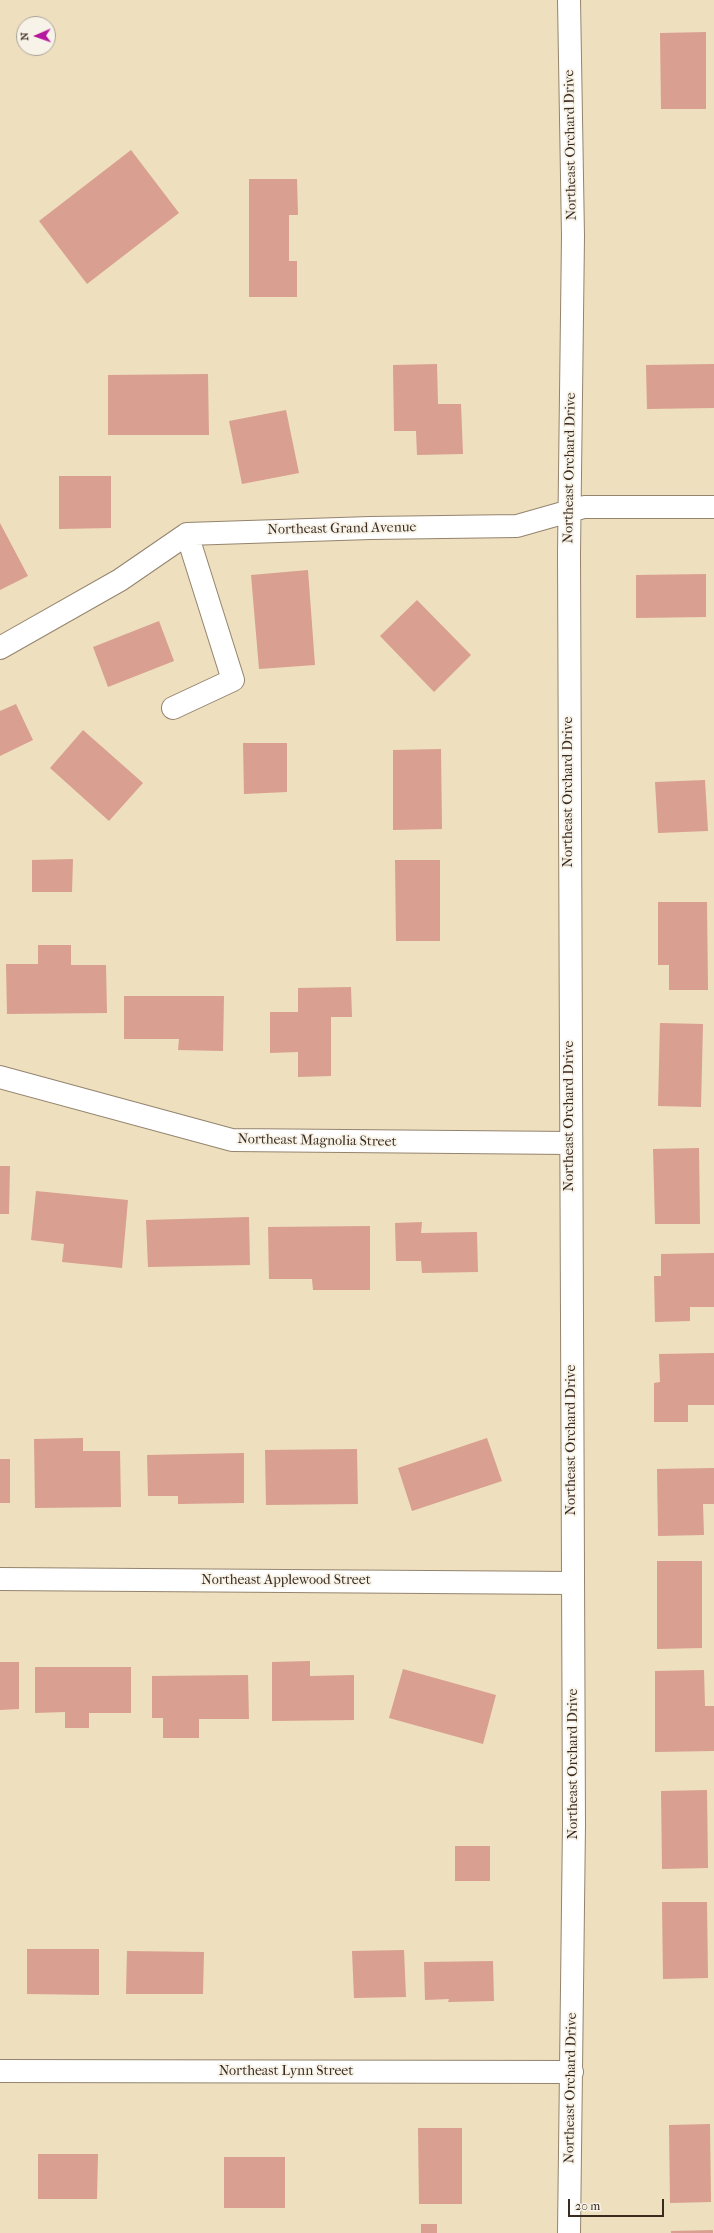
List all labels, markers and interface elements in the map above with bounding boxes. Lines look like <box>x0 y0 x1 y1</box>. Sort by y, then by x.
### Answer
north arrow <box>16 16 56 56</box>
text: N <box>18 32 31 41</box>
street label: Northeast Orchard Drive <box>561 69 581 221</box>
street label: Northeast Orchard Drive <box>560 392 580 544</box>
street label: Northeast Grand Avenue <box>267 519 417 539</box>
street label: Northeast Orchard Drive <box>561 717 577 867</box>
street label: Northeast Orchard Drive <box>562 1041 578 1191</box>
street label: Northeast Magnolia Street <box>237 1131 397 1151</box>
street label: Northeast Orchard Drive <box>564 1365 580 1515</box>
street label: Northeast Applewood Street <box>201 1573 371 1589</box>
street label: Northeast Orchard Drive <box>566 1689 582 1839</box>
street label: Northeast Orchard Drive <box>561 2012 581 2164</box>
street label: Northeast Lynn Street <box>219 2064 353 2080</box>
scale bar <box>570 2191 666 2217</box>
text: 20 m <box>575 2199 600 2213</box>

